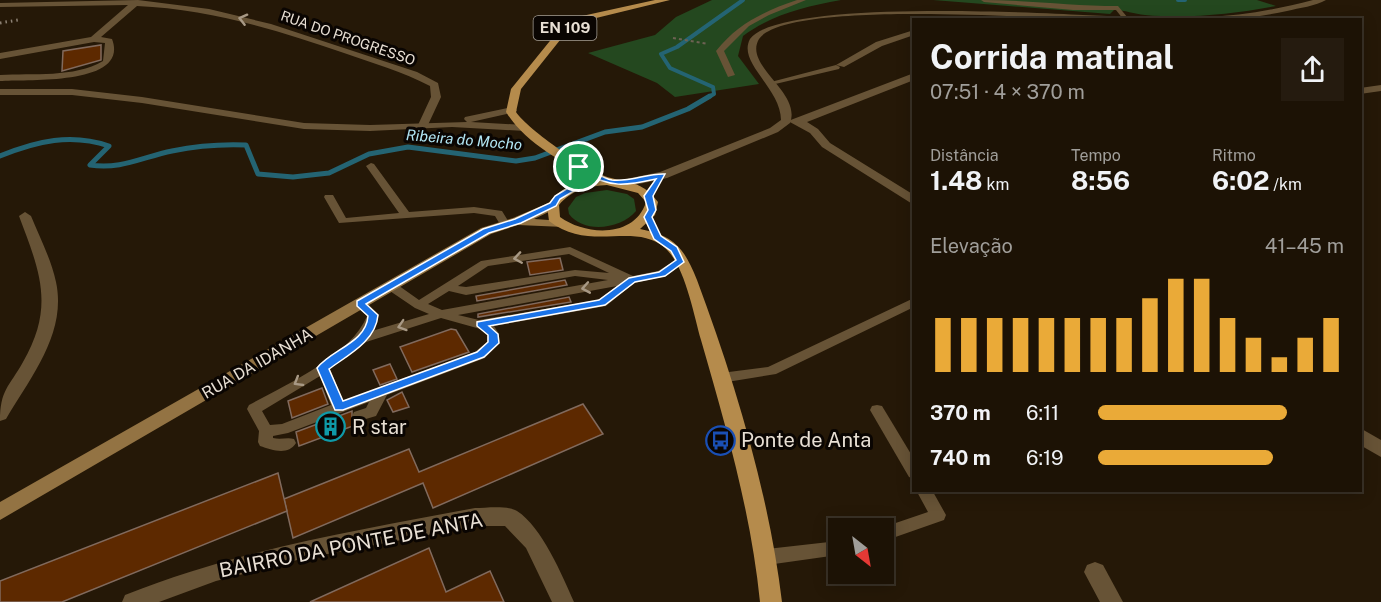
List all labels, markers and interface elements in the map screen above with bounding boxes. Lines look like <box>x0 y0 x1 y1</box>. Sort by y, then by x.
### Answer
street label: RUA DO PROGRESSO <box>279 7 417 69</box>
one-way arrow <box>238 13 248 26</box>
road number: EN 109 <box>534 16 596 40</box>
text: Corrida matinal <box>930 38 1174 76</box>
button: share <box>1281 38 1344 101</box>
text: 07:51 · 4 × 370 m <box>930 80 1085 104</box>
water label: Ribeira do Mocho <box>405 126 523 153</box>
pin <box>553 141 604 192</box>
text: Distância <box>930 146 999 165</box>
text: Tempo <box>1071 146 1121 165</box>
text: Ritmo <box>1212 146 1256 165</box>
icon: arrive <box>562 150 595 183</box>
text: 1.48 <box>930 165 983 196</box>
text: 8:56 <box>1071 165 1130 196</box>
text: 6:02 <box>1212 165 1269 196</box>
text: km <box>983 175 1009 194</box>
text: /km <box>1269 175 1302 194</box>
text: Elevação <box>930 234 1013 258</box>
text: 41–45 m <box>1265 234 1344 258</box>
one-way arrow <box>513 251 523 263</box>
one-way arrow <box>581 281 591 294</box>
one-way arrow <box>397 319 407 331</box>
street label: RUA DA IDANHA <box>199 324 316 403</box>
one-way arrow <box>294 375 304 387</box>
text: 370 m <box>930 401 991 425</box>
text: 6:11 <box>1026 401 1059 425</box>
building icon: R star <box>315 411 347 443</box>
place label: R star <box>352 415 407 439</box>
bus stop icon: Ponte de Anta <box>704 424 736 456</box>
place label: Ponte de Anta <box>741 428 871 452</box>
text: 740 m <box>930 446 991 470</box>
text: 6:19 <box>1026 446 1064 470</box>
street label: BAIRRO DA PONTE DE ANTA <box>217 508 485 582</box>
north arrow <box>828 518 894 584</box>
map controls <box>828 518 894 584</box>

